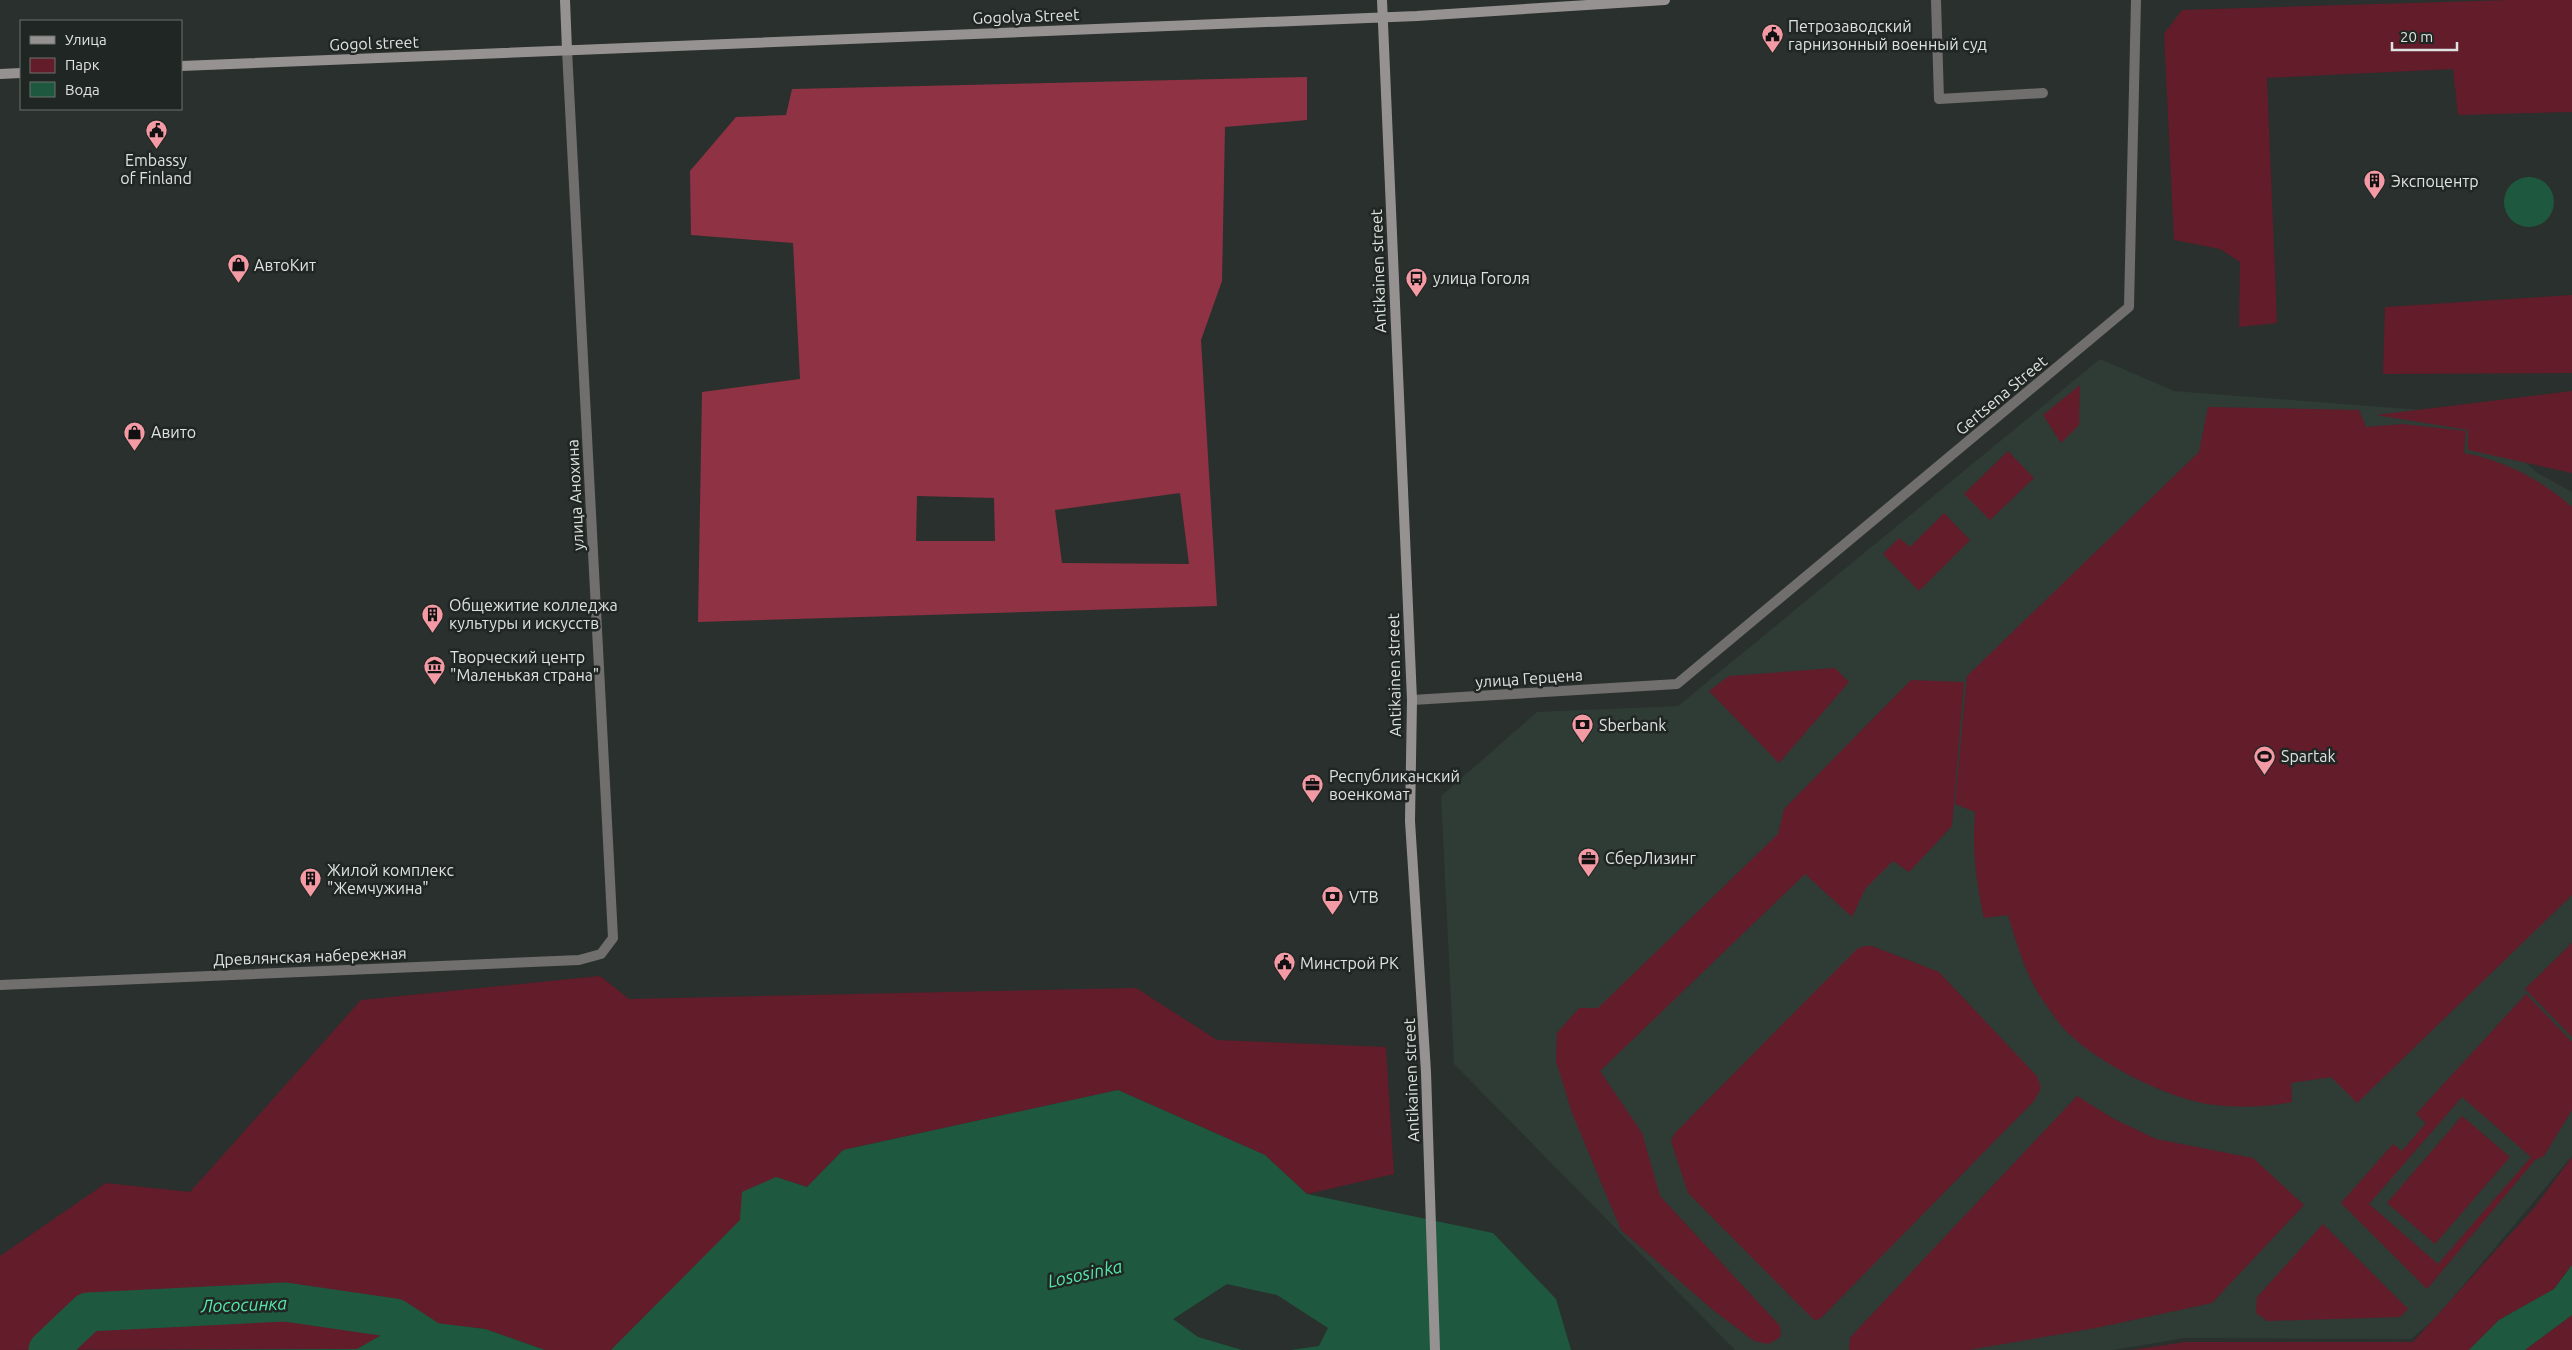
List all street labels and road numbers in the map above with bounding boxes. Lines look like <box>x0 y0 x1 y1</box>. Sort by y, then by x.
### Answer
street label: Gogolya Street <box>972 5 1080 27</box>
street label: Gogol street <box>329 32 420 54</box>
street label: Antikainen street <box>1367 208 1389 333</box>
street label: Gertsena Street <box>1952 351 2051 438</box>
street label: улица Анохина <box>563 439 587 551</box>
street label: Antikainen street <box>1384 612 1404 737</box>
street label: улица Герцена <box>1475 665 1583 691</box>
street label: Древлянская набережная <box>213 944 407 968</box>
street label: Antikainen street <box>1400 1017 1422 1142</box>

